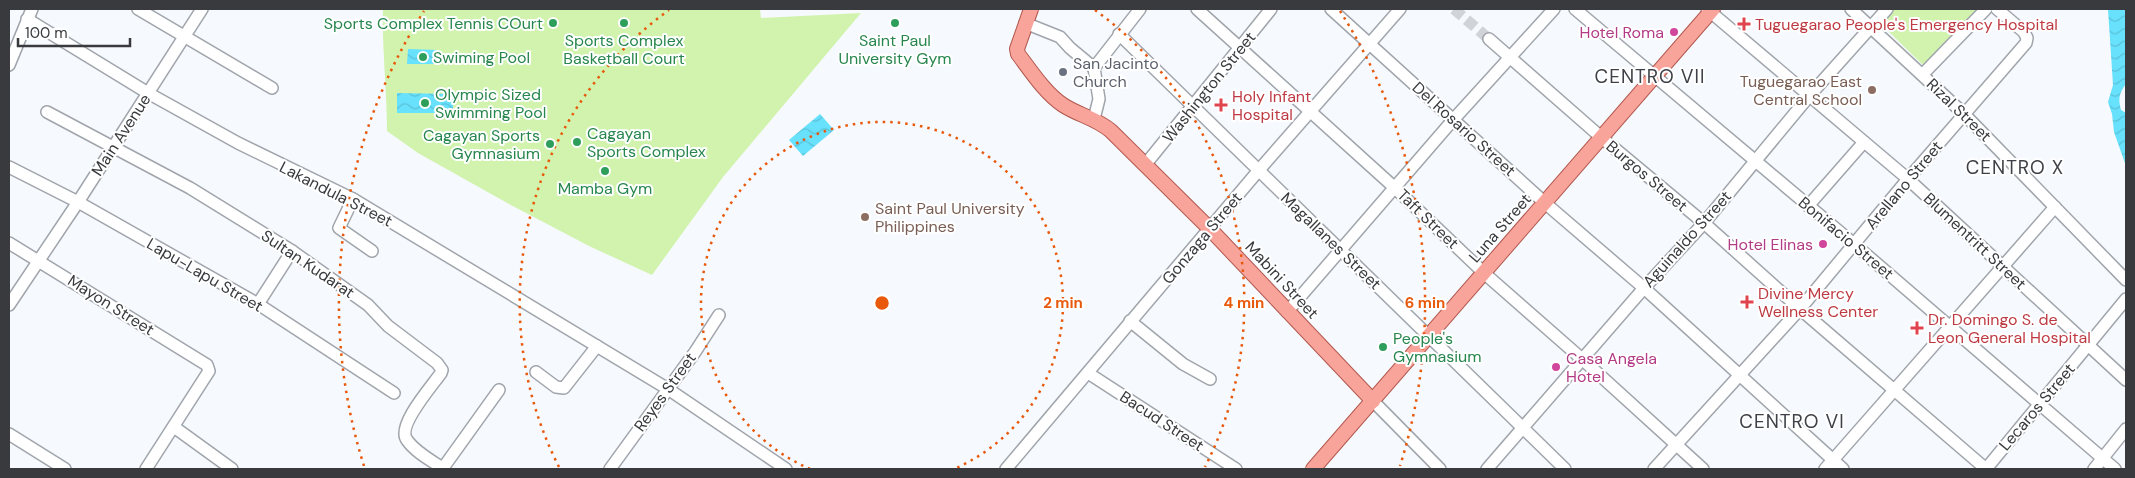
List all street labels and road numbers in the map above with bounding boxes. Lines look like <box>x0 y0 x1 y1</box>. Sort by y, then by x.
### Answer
street label: Washington Street <box>1158 27 1260 147</box>
street label: Rizal Street <box>1922 74 1996 146</box>
street label: Del Rosario Street <box>1408 77 1520 181</box>
street label: Main Avenue <box>87 90 155 180</box>
street label: Burgos Street <box>1602 136 1692 216</box>
street label: Arellano Street <box>1861 136 1947 234</box>
street label: Lakandula Street <box>276 156 396 232</box>
street label: Taft Street <box>1393 184 1463 254</box>
street label: Aguinaldo Street <box>1638 186 1736 292</box>
street label: Gonzaga Street <box>1157 188 1247 288</box>
street label: Magallanes Street <box>1276 188 1386 294</box>
street label: Blumentritt Street <box>1919 188 2031 294</box>
street label: Luna Street <box>1464 189 1536 267</box>
street label: Bonifacio Street <box>1794 192 1898 284</box>
street label: Sultan Kudarat <box>257 225 359 303</box>
street label: Lapu-Lapu Street <box>143 233 267 317</box>
street label: Mabini Street <box>1241 237 1323 323</box>
street label: Mayon Street <box>64 270 158 340</box>
street label: Reyes Street <box>629 348 701 436</box>
street label: Lecaros Street <box>1994 359 2080 455</box>
street label: Bacud Street <box>1116 386 1208 456</box>

